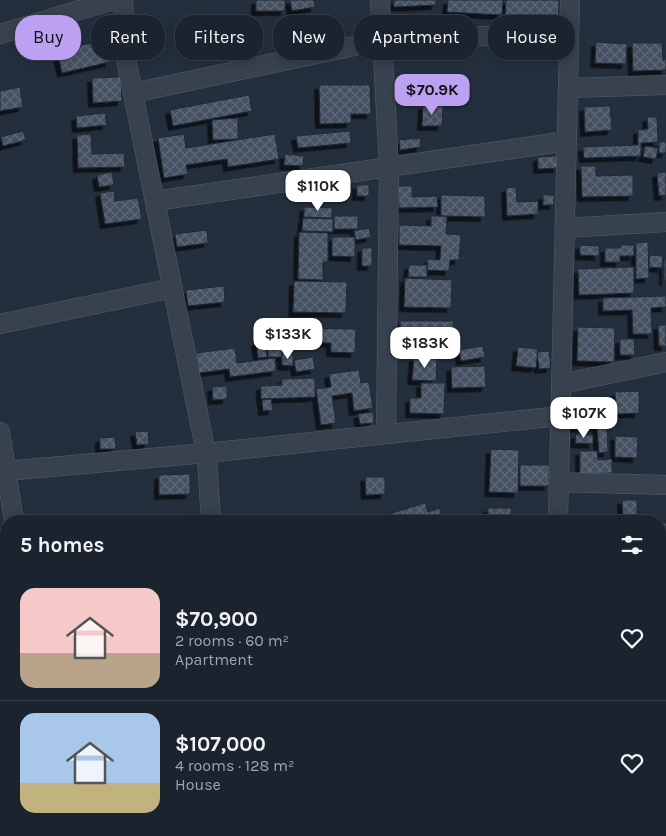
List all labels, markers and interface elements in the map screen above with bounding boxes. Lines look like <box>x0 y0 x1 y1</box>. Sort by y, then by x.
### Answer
chip: Buy <box>15 15 81 60</box>
chip: Rent <box>91 15 165 60</box>
chip: Filters <box>175 15 263 60</box>
chip: New <box>273 15 344 60</box>
chip: Apartment <box>354 15 478 60</box>
chip: House <box>488 15 575 60</box>
pin: $70.9K <box>391 74 473 116</box>
text: $70.9K <box>406 80 458 99</box>
pin: $110K <box>283 170 353 212</box>
text: $110K <box>296 176 340 195</box>
pin: $133K <box>253 318 323 360</box>
text: $133K <box>264 324 312 343</box>
pin: $183K <box>390 326 460 369</box>
text: $183K <box>401 333 449 352</box>
pin: $107K <box>549 396 619 439</box>
text: $107K <box>561 403 607 422</box>
icon: filters <box>618 531 646 559</box>
text: 5 homes <box>20 533 105 557</box>
text: $70,900 <box>175 607 258 631</box>
icon: home <box>60 608 120 668</box>
icon: heart <box>618 624 646 652</box>
text: 2 rooms · 60 m² <box>175 631 289 650</box>
text: Apartment <box>175 650 253 669</box>
text: $107,000 <box>175 732 266 756</box>
icon: home <box>60 733 120 793</box>
icon: heart <box>618 749 646 777</box>
text: 4 rooms · 128 m² <box>175 756 294 775</box>
text: House <box>175 775 221 794</box>

